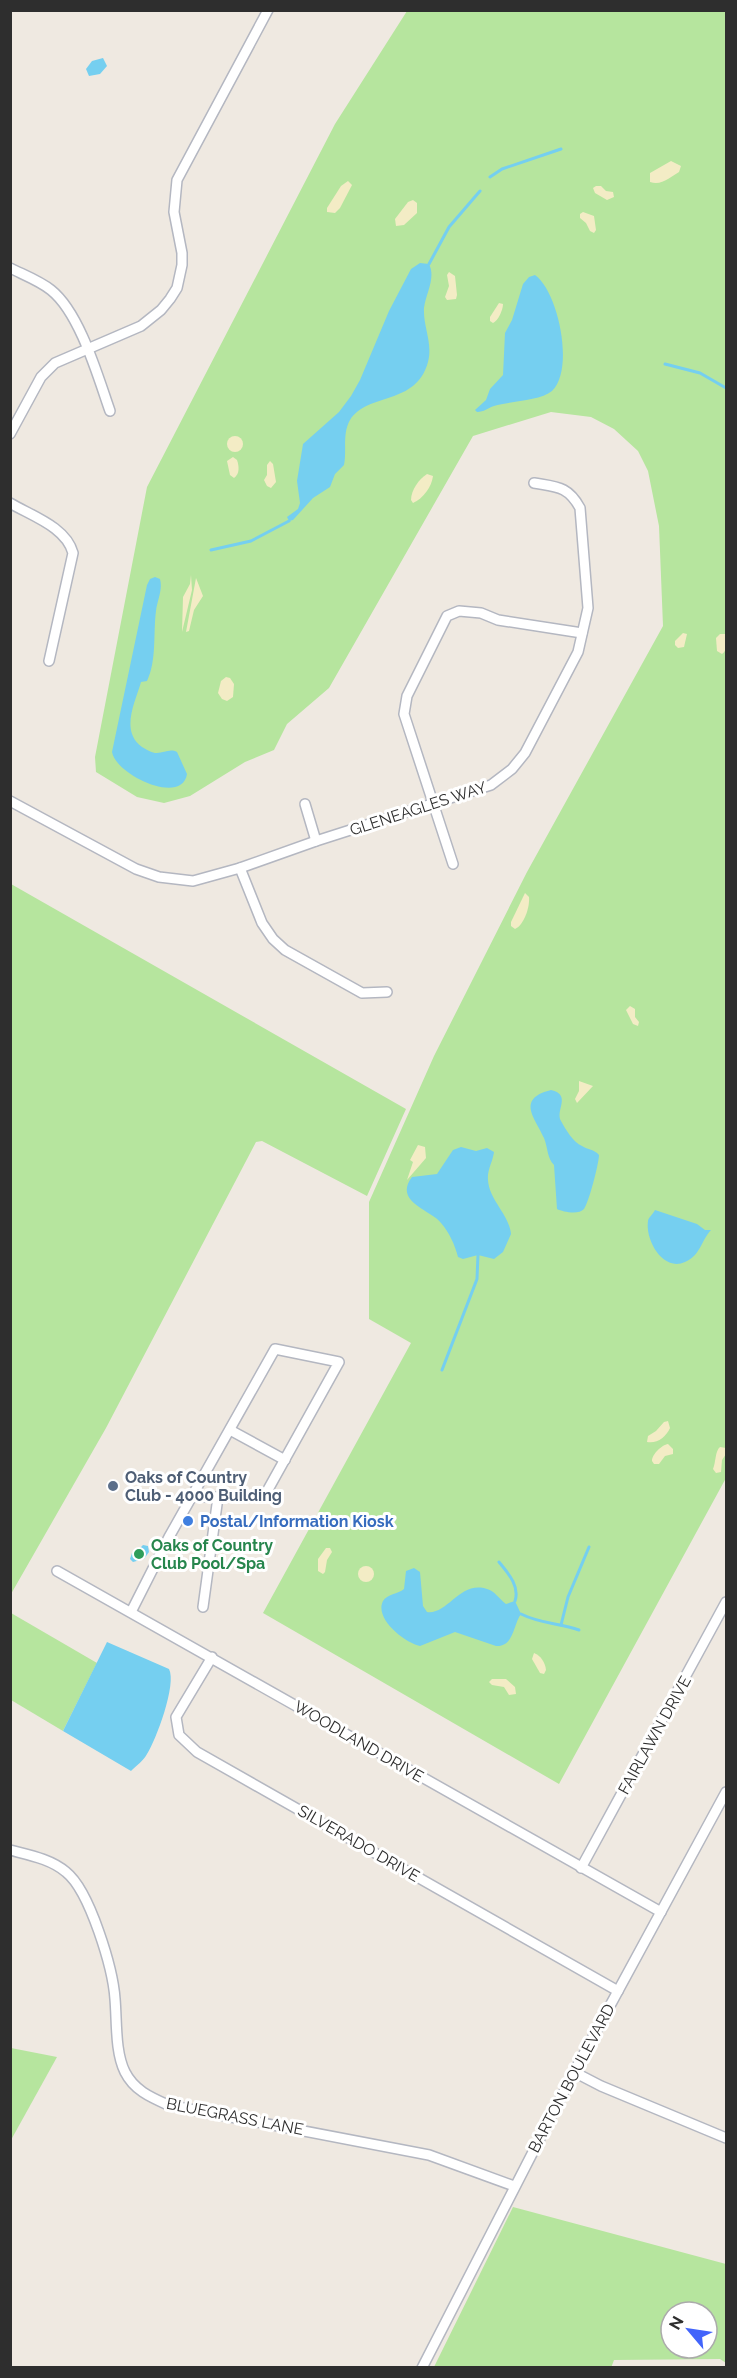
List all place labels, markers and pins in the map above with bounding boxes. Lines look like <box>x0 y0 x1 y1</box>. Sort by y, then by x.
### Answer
place label: Oaks of Country Club - 4000 Building <box>125 1468 282 1505</box>
marker: Oaks of Country Club - 4000 Building <box>106 1479 120 1493</box>
place label: Postal/Information Kiosk <box>200 1512 394 1531</box>
marker: Postal/Information Kiosk <box>181 1514 195 1528</box>
place label: Oaks of Country Club Pool/Spa <box>151 1536 273 1573</box>
marker: Oaks of Country Club Pool/Spa <box>132 1547 146 1561</box>

